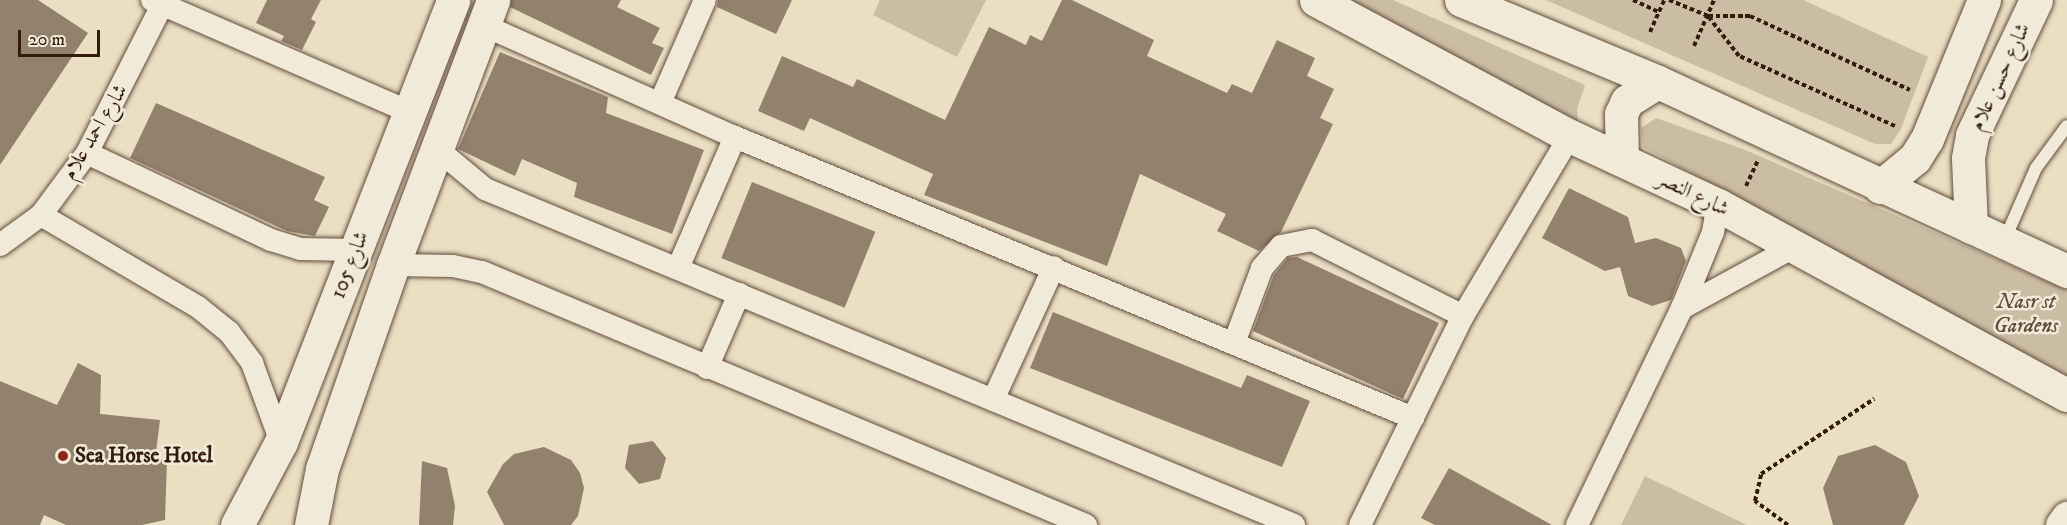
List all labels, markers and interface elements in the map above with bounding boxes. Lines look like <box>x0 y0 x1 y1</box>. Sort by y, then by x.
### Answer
scale bar <box>21 18 104 56</box>
street label: شارع حسن علام <box>1964 19 2036 135</box>
text: 20 m <box>29 29 65 51</box>
street label: شارع احمد علام <box>57 79 133 185</box>
street label: شارع النصر <box>1653 166 1733 222</box>
street label: شارع 105 <box>326 228 374 302</box>
park label: Nasr st Gardens <box>1994 289 2058 339</box>
place label: Sea Horse Hotel <box>75 443 213 469</box>
marker: Sea Horse Hotel <box>56 449 70 463</box>

